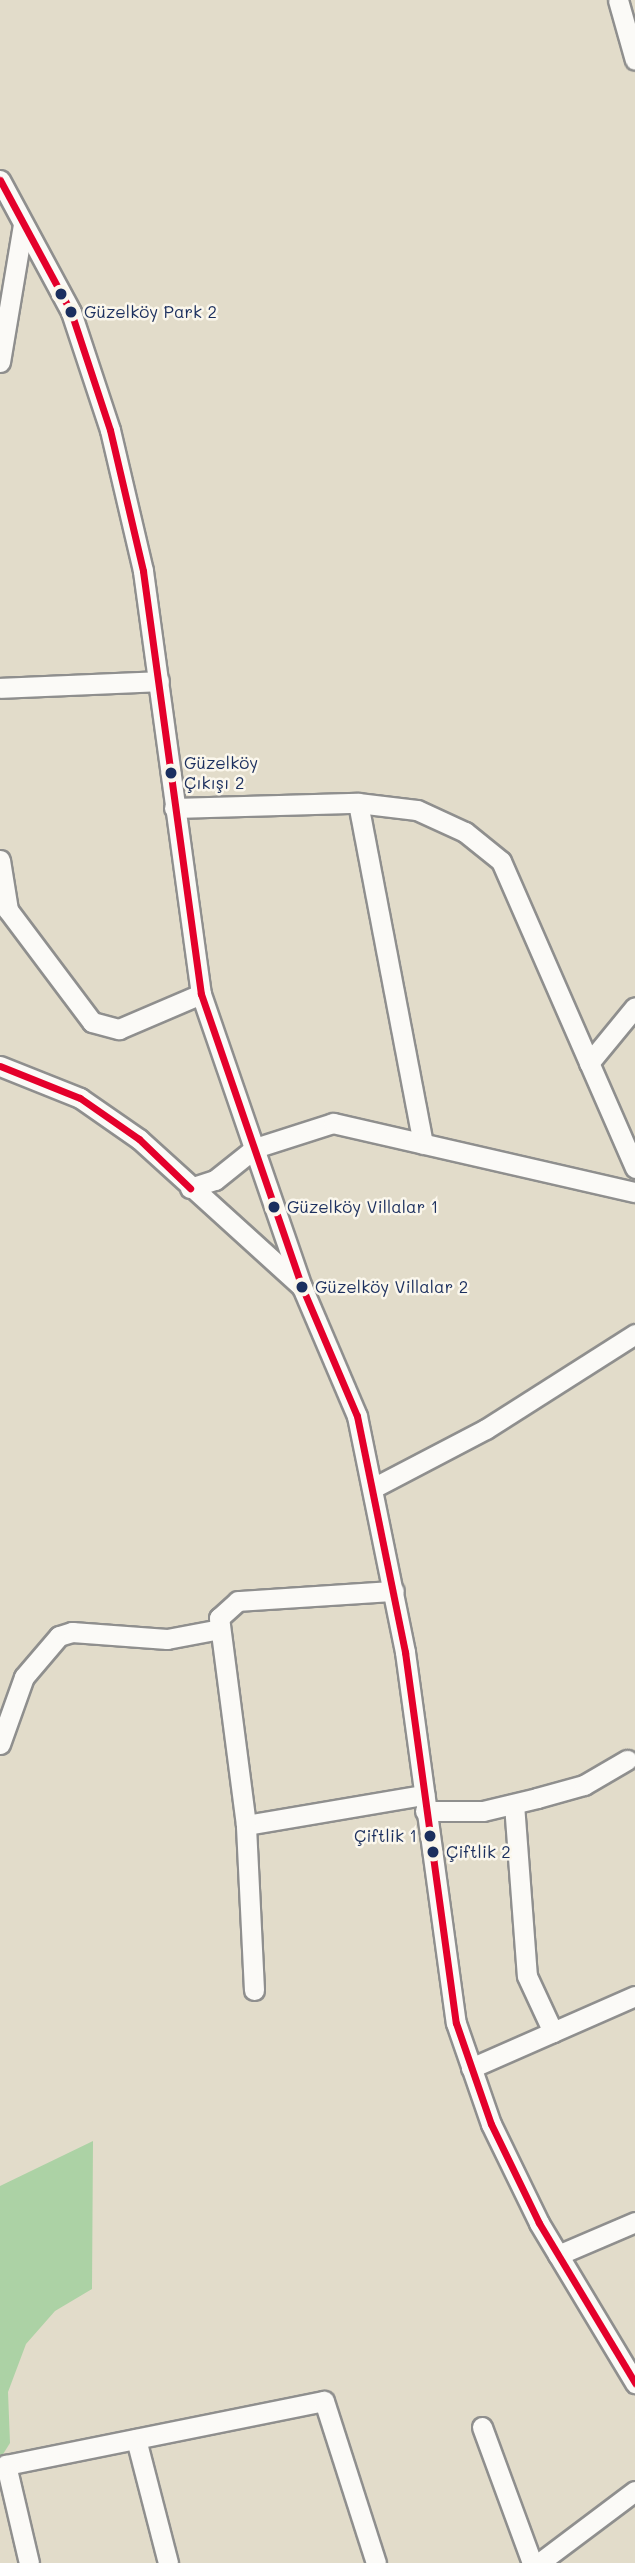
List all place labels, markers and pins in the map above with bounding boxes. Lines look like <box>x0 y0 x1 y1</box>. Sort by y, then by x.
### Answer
unlabelled marker <box>54 287 68 301</box>
place label: Güzelköy Park 2 <box>84 302 217 322</box>
marker: Güzelköy Park 2 <box>64 305 78 319</box>
place label: Güzelköy Çıkışı 2 <box>184 753 258 793</box>
marker: Güzelköy Çıkışı 2 <box>164 766 178 780</box>
place label: Güzelköy Villalar 1 <box>287 1197 438 1217</box>
marker: Güzelköy Villalar 1 <box>267 1200 281 1214</box>
place label: Güzelköy Villalar 2 <box>315 1277 468 1297</box>
marker: Güzelköy Villalar 2 <box>295 1280 309 1294</box>
place label: Çiftlik 1 <box>354 1826 417 1846</box>
marker: Çiftlik 1 <box>423 1829 437 1843</box>
place label: Çiftlik 2 <box>446 1842 511 1862</box>
marker: Çiftlik 2 <box>426 1845 440 1859</box>

